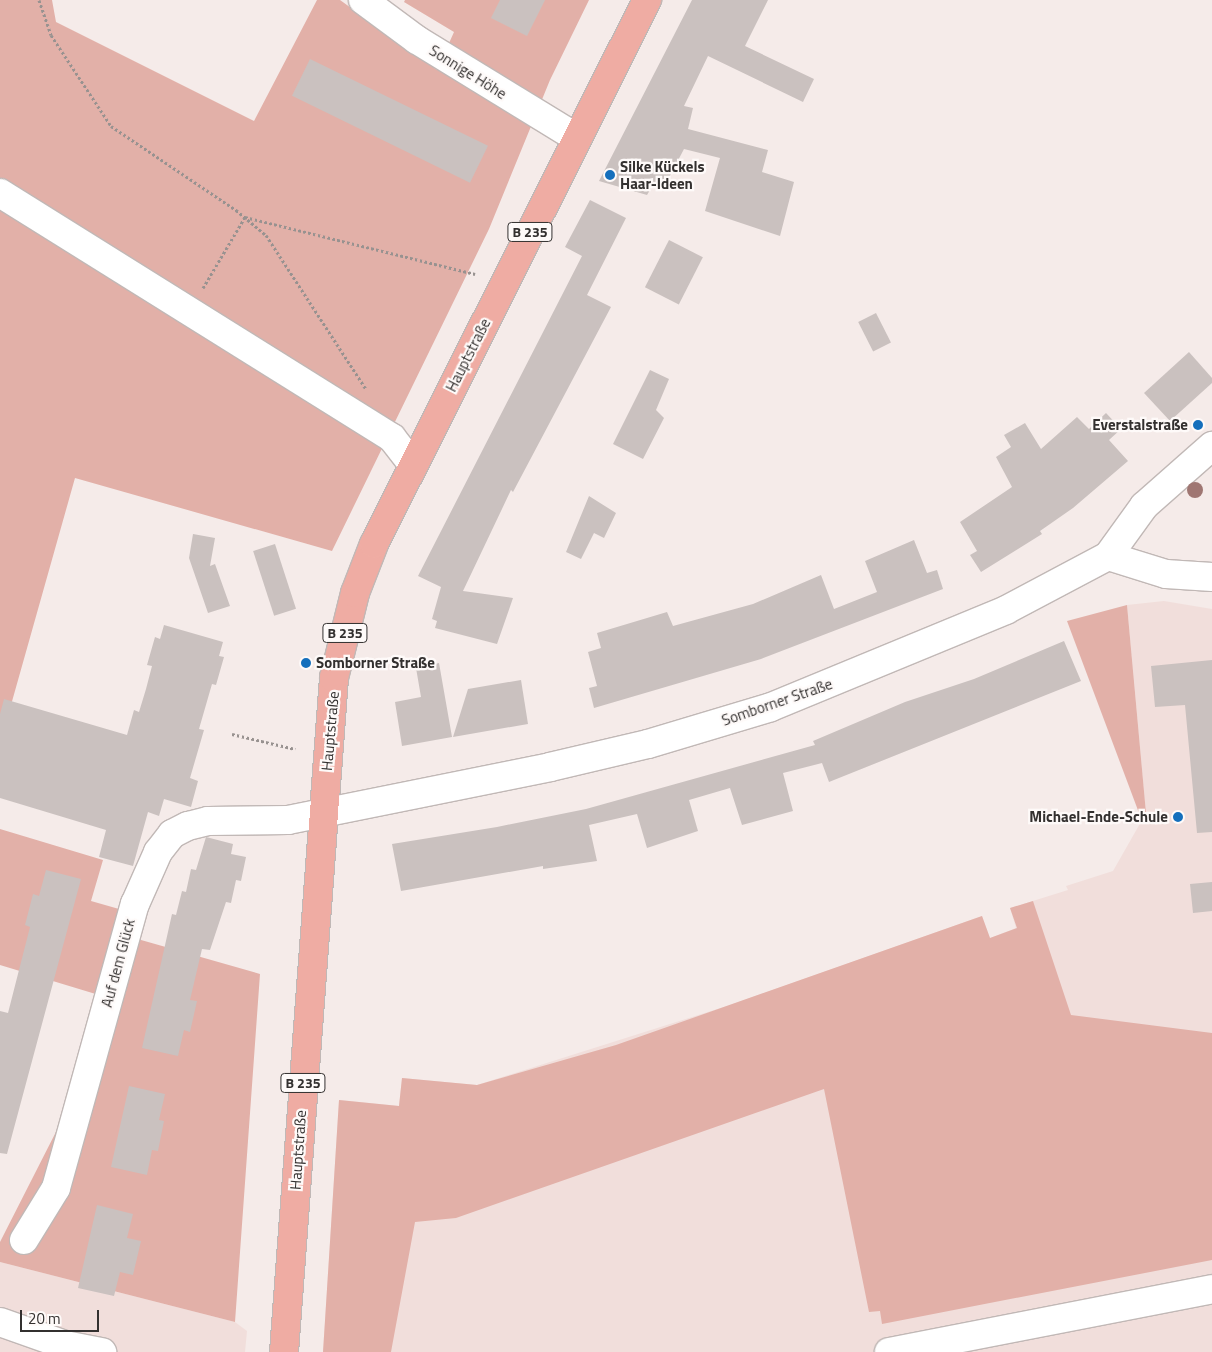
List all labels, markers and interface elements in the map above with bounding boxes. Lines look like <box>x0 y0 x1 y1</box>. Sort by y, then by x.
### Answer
street label: Sonnige Höhe <box>426 41 510 103</box>
place label: Silke Kückels Haar-Ideen <box>620 157 705 192</box>
marker: Silke Kückels Haar-Ideen <box>604 169 616 181</box>
road number: B 235 <box>506 220 554 243</box>
street label: Hauptstraße <box>442 315 494 395</box>
place label: Everstalstraße <box>1092 416 1188 434</box>
marker: Everstalstraße <box>1192 419 1204 431</box>
road number: B 235 <box>321 622 369 644</box>
place label: Somborner Straße <box>316 654 435 672</box>
marker: Somborner Straße <box>300 657 312 669</box>
street label: Somborner Straße <box>719 675 835 729</box>
street label: Hauptstraße <box>318 690 342 772</box>
place label: Michael-Ende-Schule <box>1029 808 1168 826</box>
marker: Michael-Ende-Schule <box>1172 811 1184 823</box>
street label: Auf dem Glück <box>98 917 138 1009</box>
road number: B 235 <box>279 1072 327 1094</box>
street label: Hauptstraße <box>286 1110 310 1190</box>
scale bar <box>22 1300 101 1332</box>
text: 20 m <box>28 1307 61 1330</box>

